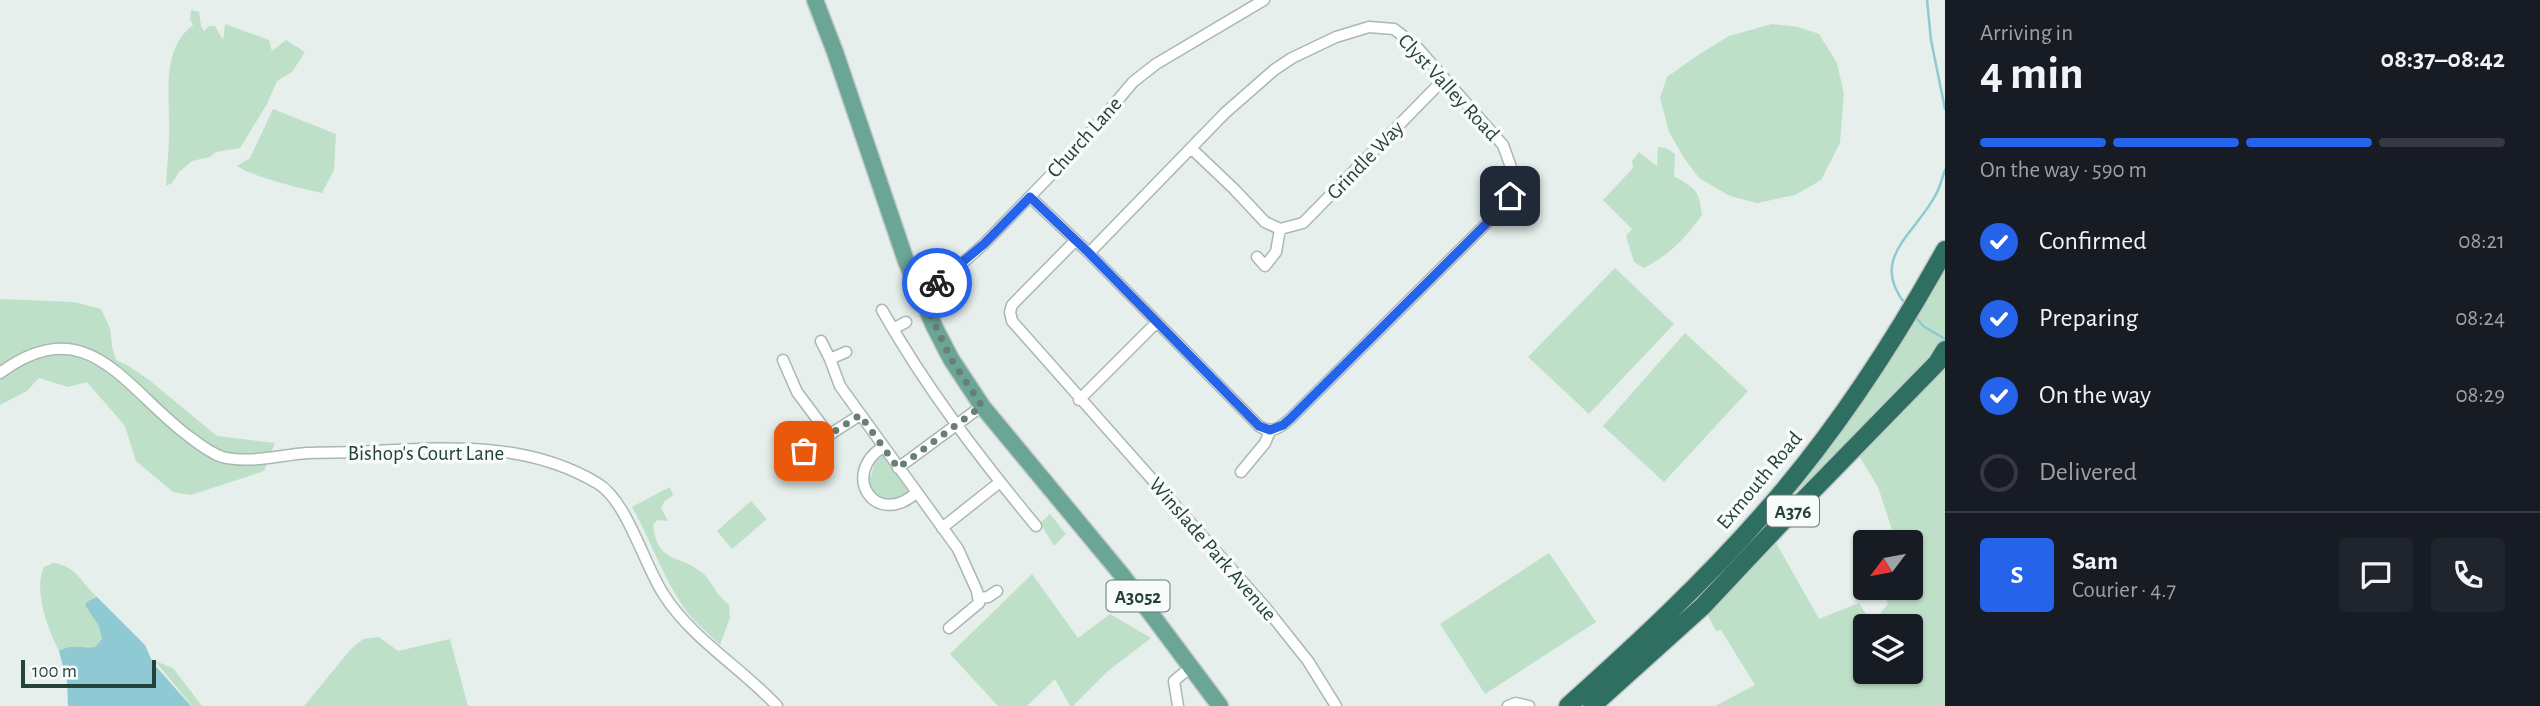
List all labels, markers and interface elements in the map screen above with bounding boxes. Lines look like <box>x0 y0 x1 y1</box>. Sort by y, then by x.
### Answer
text: Arriving in <box>1980 22 2073 45</box>
street label: Clyst Valley Road <box>1394 30 1503 145</box>
text: 08:37–08:42 <box>2381 46 2505 72</box>
text: 4 min <box>1980 51 2084 97</box>
street label: Church Lane <box>1043 93 1126 182</box>
street label: Grindle Way <box>1323 117 1408 204</box>
text: On the way · 590 m <box>1980 159 2147 182</box>
pin <box>1480 166 1540 226</box>
icon: home <box>1491 177 1529 215</box>
icon: check <box>1980 223 2018 261</box>
text: Confirmed <box>2039 228 2147 254</box>
text: 08:21 <box>2458 230 2505 253</box>
courier <box>902 248 972 318</box>
icon: bike <box>918 264 956 302</box>
icon: check <box>1980 300 2018 338</box>
text: Preparing <box>2039 305 2138 331</box>
text: 08:24 <box>2455 307 2505 330</box>
icon: check <box>1980 377 2018 415</box>
text: On the way <box>2039 382 2151 408</box>
text: 08:29 <box>2455 384 2505 407</box>
pin <box>774 421 834 481</box>
street label: Exmouth Road <box>1713 428 1806 533</box>
icon: bag <box>785 432 823 470</box>
street label: Bishop's Court Lane <box>348 443 504 464</box>
text: Delivered <box>2039 459 2137 485</box>
street label: Winslade Park Avenue <box>1145 474 1280 625</box>
road number: A376 <box>1767 496 1819 526</box>
north arrow <box>1853 530 1923 600</box>
map controls <box>1853 530 1923 684</box>
button: chat <box>2339 538 2413 612</box>
button: phone <box>2431 538 2505 612</box>
text: Sam <box>2072 548 2118 574</box>
text: S <box>2011 562 2023 588</box>
text: Courier · 4.7 <box>2072 579 2176 602</box>
road number: A3052 <box>1106 580 1170 611</box>
button: layers <box>1853 614 1923 684</box>
scale bar <box>21 657 156 689</box>
text: 100 m <box>32 662 77 681</box>

